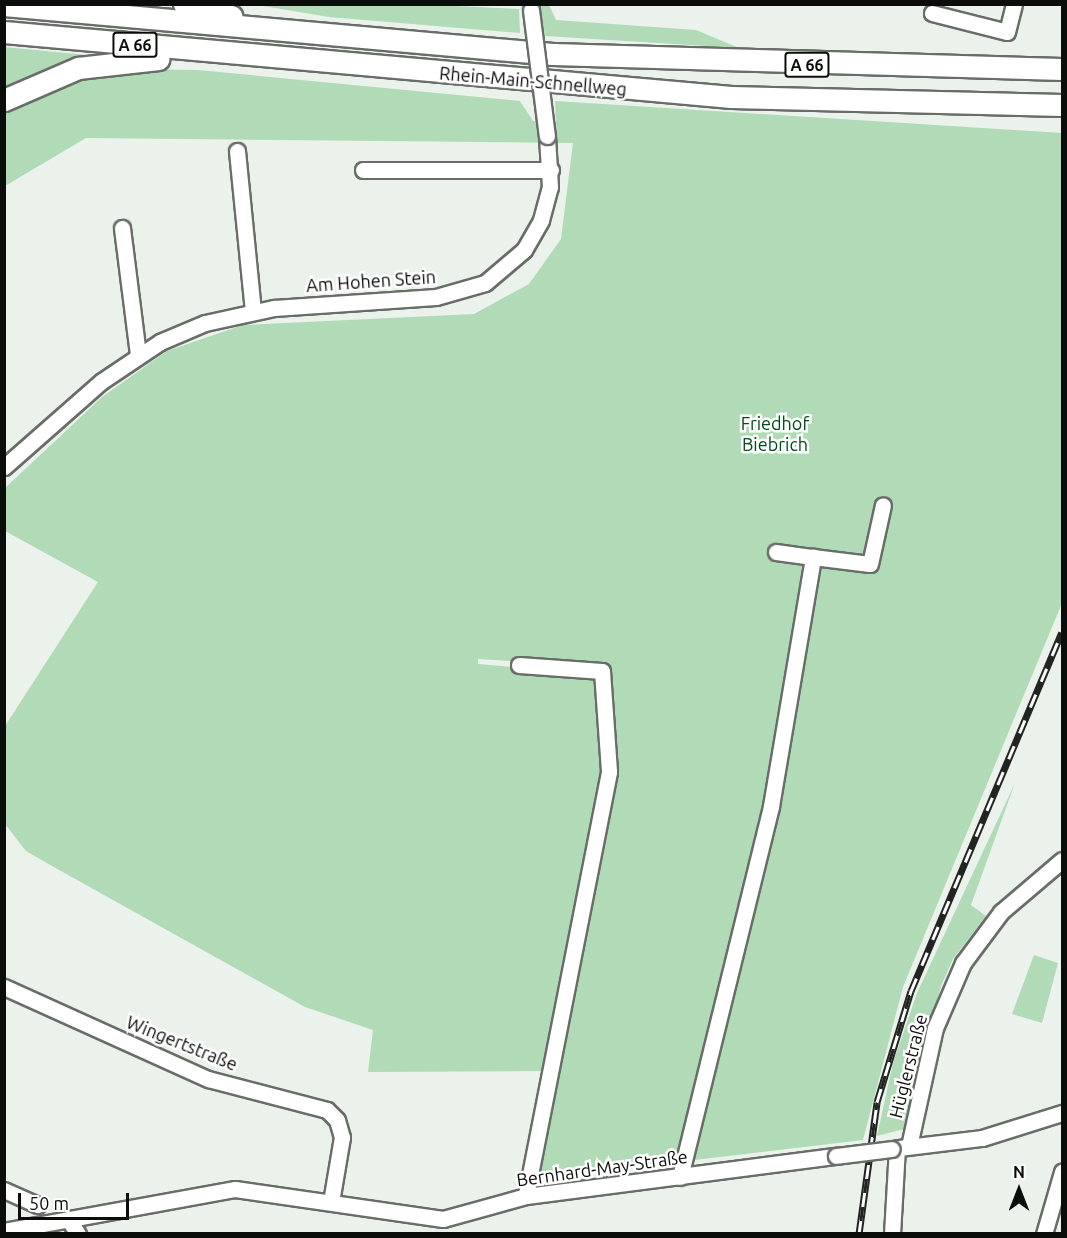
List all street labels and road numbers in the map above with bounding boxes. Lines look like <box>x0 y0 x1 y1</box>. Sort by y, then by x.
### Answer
road number: A 66 <box>111 32 159 58</box>
road number: A 66 <box>783 52 831 78</box>
street label: Rhein-Main-Schnellweg <box>438 62 628 100</box>
street label: Am Hohen Stein <box>305 266 437 296</box>
street label: Wingertstraße <box>123 1011 241 1075</box>
street label: Hüglerstraße <box>885 1012 931 1120</box>
street label: Bernhard-May-Straße <box>515 1145 689 1191</box>

